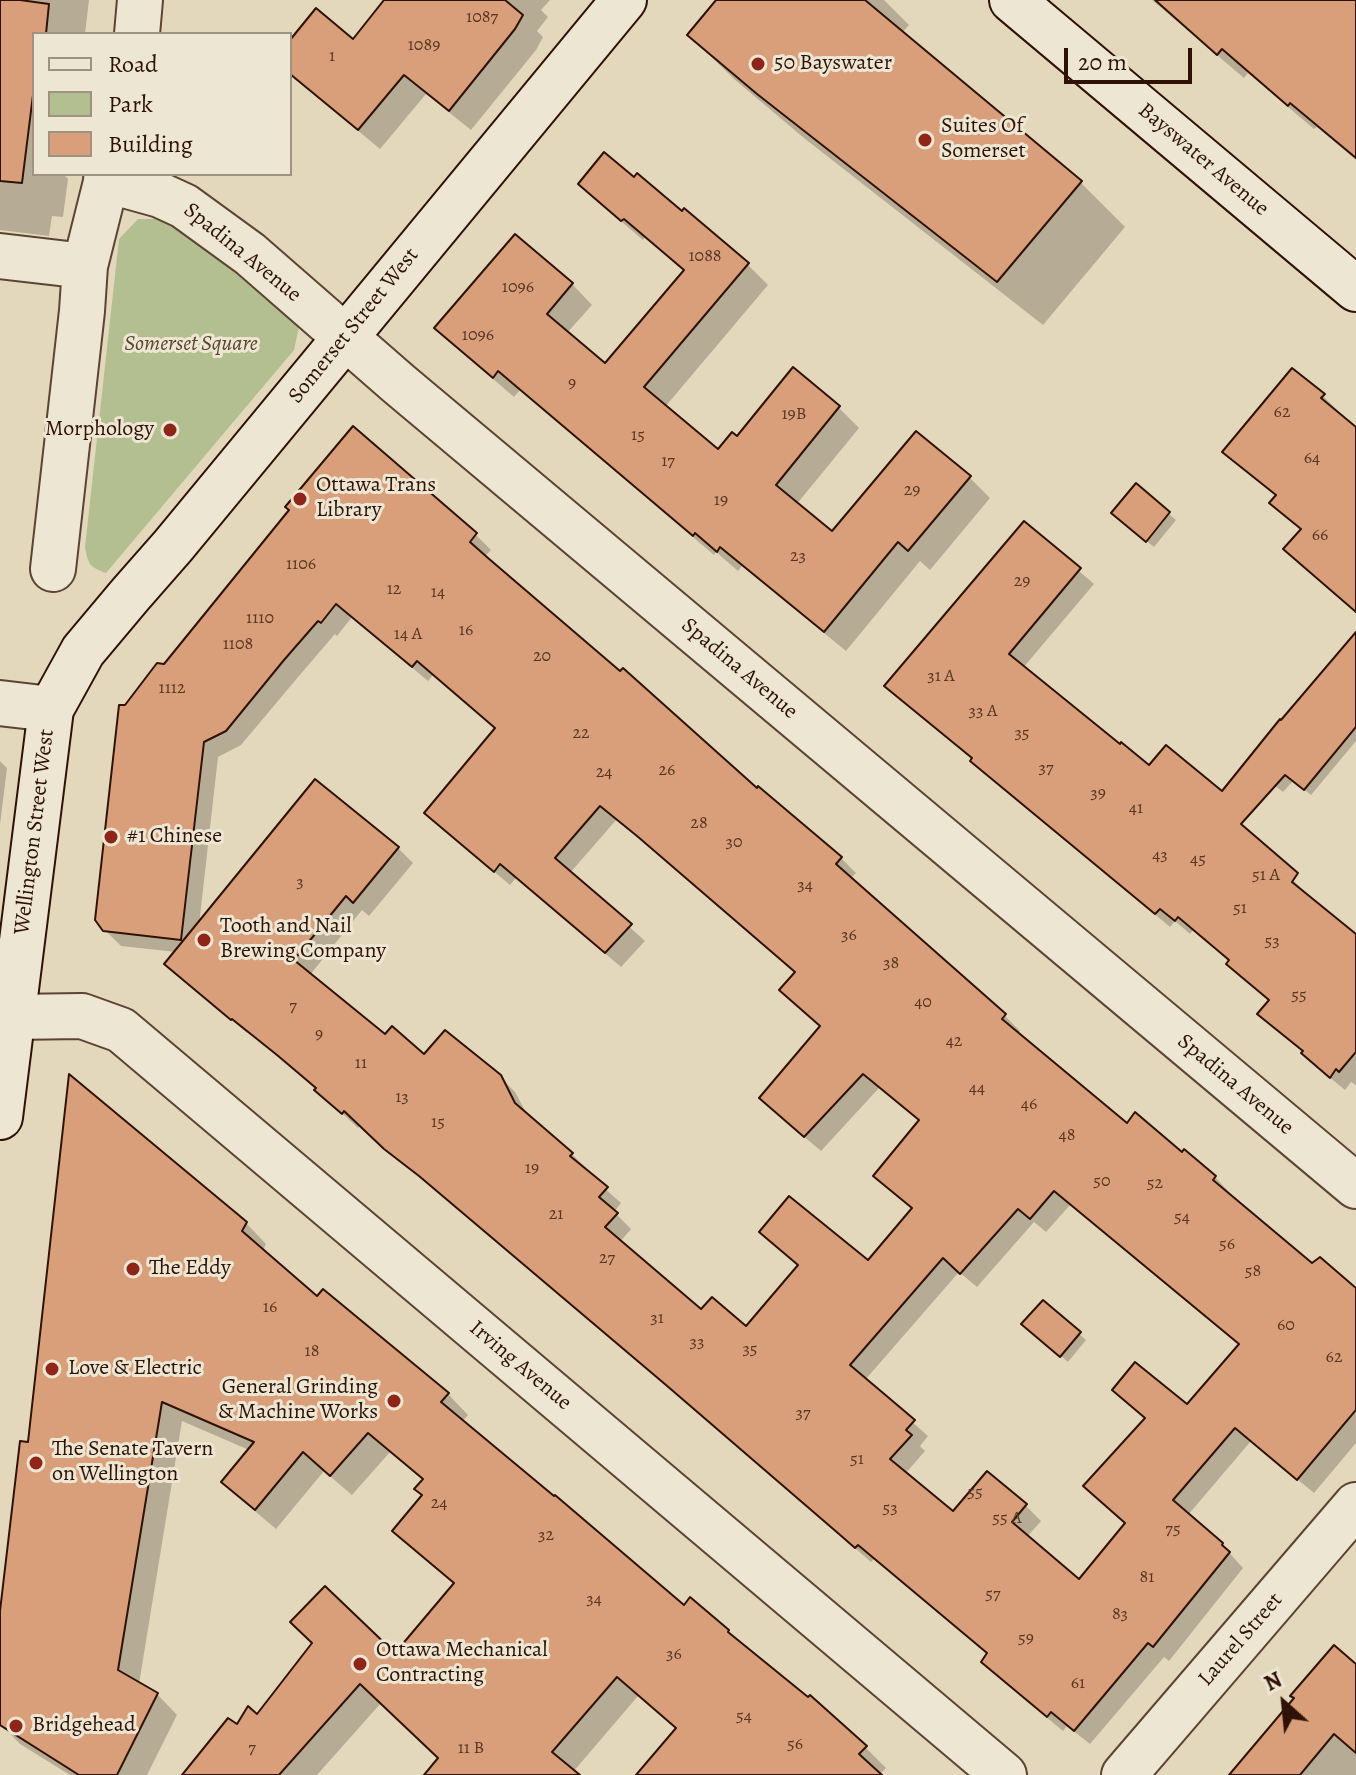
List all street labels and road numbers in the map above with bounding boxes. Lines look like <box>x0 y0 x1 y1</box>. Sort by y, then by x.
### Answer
street label: Bayswater Avenue <box>1132 98 1274 222</box>
street label: Spadina Avenue <box>178 198 306 308</box>
street label: Somerset Street West <box>283 243 425 409</box>
street label: Spadina Avenue <box>675 613 803 725</box>
street label: Wellington Street West <box>9 728 61 936</box>
street label: Spadina Avenue <box>1171 1029 1299 1141</box>
street label: Irving Avenue <box>463 1316 577 1416</box>
street label: Laurel Street <box>1193 1588 1289 1692</box>

